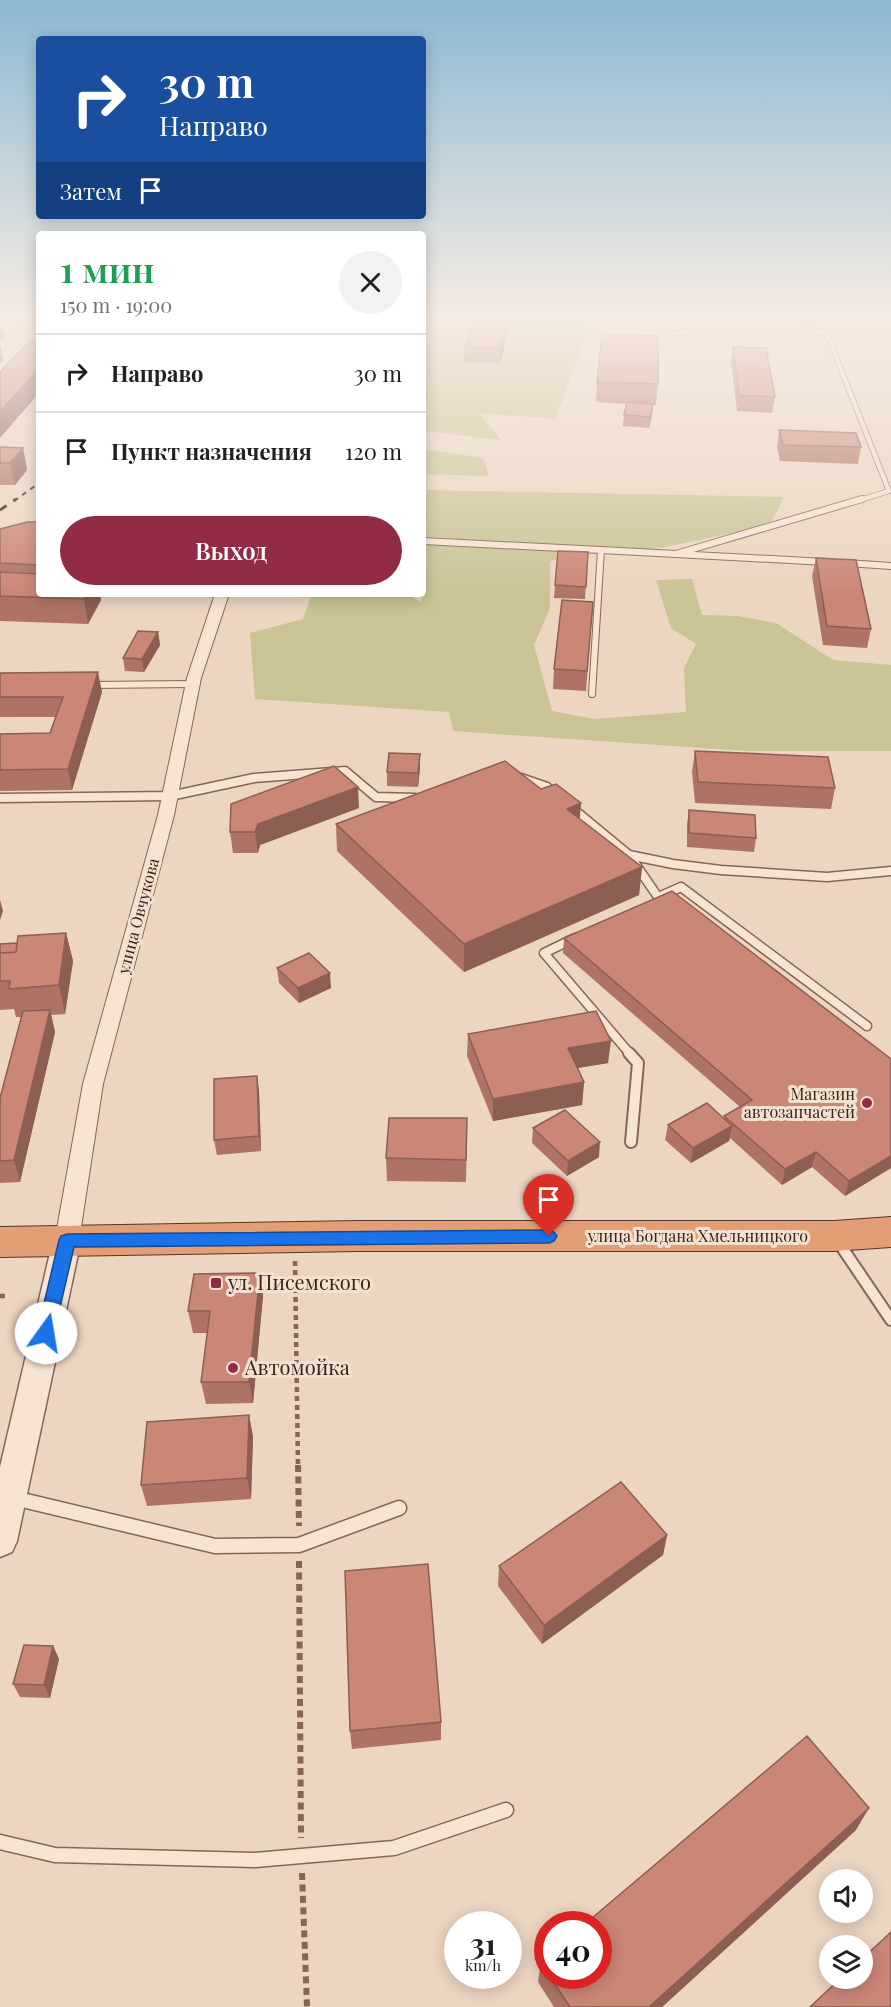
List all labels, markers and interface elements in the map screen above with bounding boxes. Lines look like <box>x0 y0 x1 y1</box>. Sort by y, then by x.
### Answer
text: 30 m <box>159 53 254 109</box>
icon: right <box>60 60 138 138</box>
text: Направо <box>159 107 268 143</box>
icon: arrive <box>134 174 167 207</box>
text: Затем <box>60 176 122 206</box>
text: 1 мин <box>60 244 155 292</box>
button: close <box>339 251 402 314</box>
text: 150 m · 19:00 <box>60 291 172 318</box>
icon: right <box>60 357 93 390</box>
text: Направо <box>111 358 204 388</box>
text: 30 m <box>354 358 402 388</box>
icon: arrive <box>60 435 93 468</box>
text: Пункт назначения <box>111 436 312 466</box>
text: 120 m <box>345 436 402 466</box>
button: Выход <box>60 516 402 585</box>
street label: улица Овчукова <box>112 856 163 977</box>
place label: Магазин автозапчастей <box>744 1083 855 1122</box>
marker: Магазин автозапчастей <box>860 1096 874 1110</box>
pin <box>523 1174 574 1236</box>
icon: arrive <box>532 1183 565 1216</box>
street label: улица Богдана Хмельницкого <box>587 1225 808 1246</box>
place label: ул. Писемского <box>227 1268 371 1295</box>
marker: ул. Писемского <box>209 1276 223 1290</box>
position arrow <box>14 1301 78 1365</box>
place label: Автомойка <box>244 1353 350 1380</box>
marker: Автомойка <box>226 1361 240 1375</box>
map controls <box>819 1869 873 1989</box>
button: sound <box>819 1869 873 1923</box>
speed limit sign: 40 <box>534 1911 612 1989</box>
text: 31 <box>470 1923 496 1963</box>
button: layers <box>819 1935 873 1989</box>
text: km/h <box>465 1955 501 1975</box>

